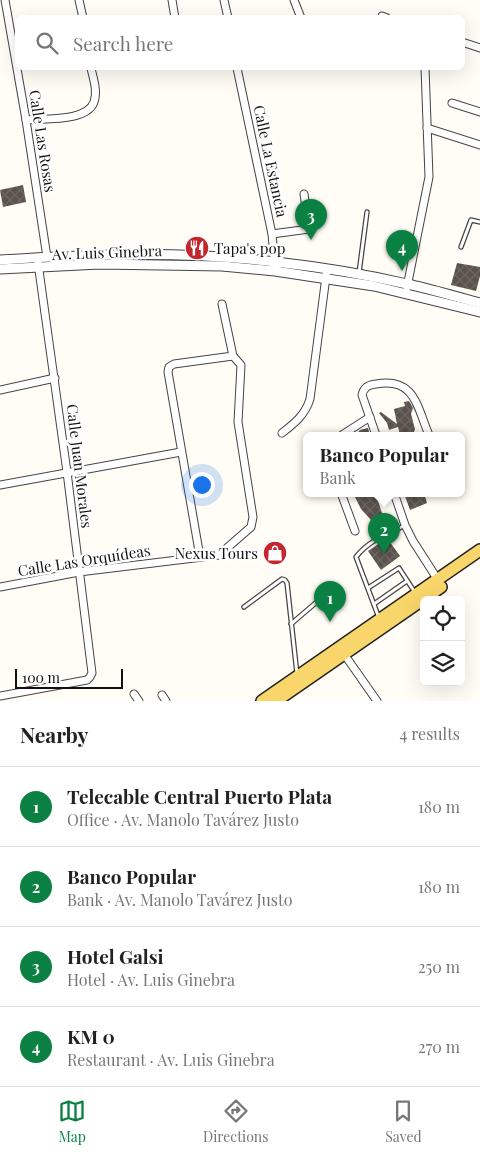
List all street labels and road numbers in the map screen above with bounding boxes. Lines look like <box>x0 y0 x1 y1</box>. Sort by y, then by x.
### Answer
street label: Calle Las Rosas <box>25 89 61 193</box>
street label: Calle La Estancia <box>249 103 293 219</box>
street label: Av. Luis Ginebra <box>51 240 163 264</box>
street label: Calle Juan Morales <box>62 403 98 529</box>
street label: Calle Las Orquídeas <box>16 540 152 580</box>

